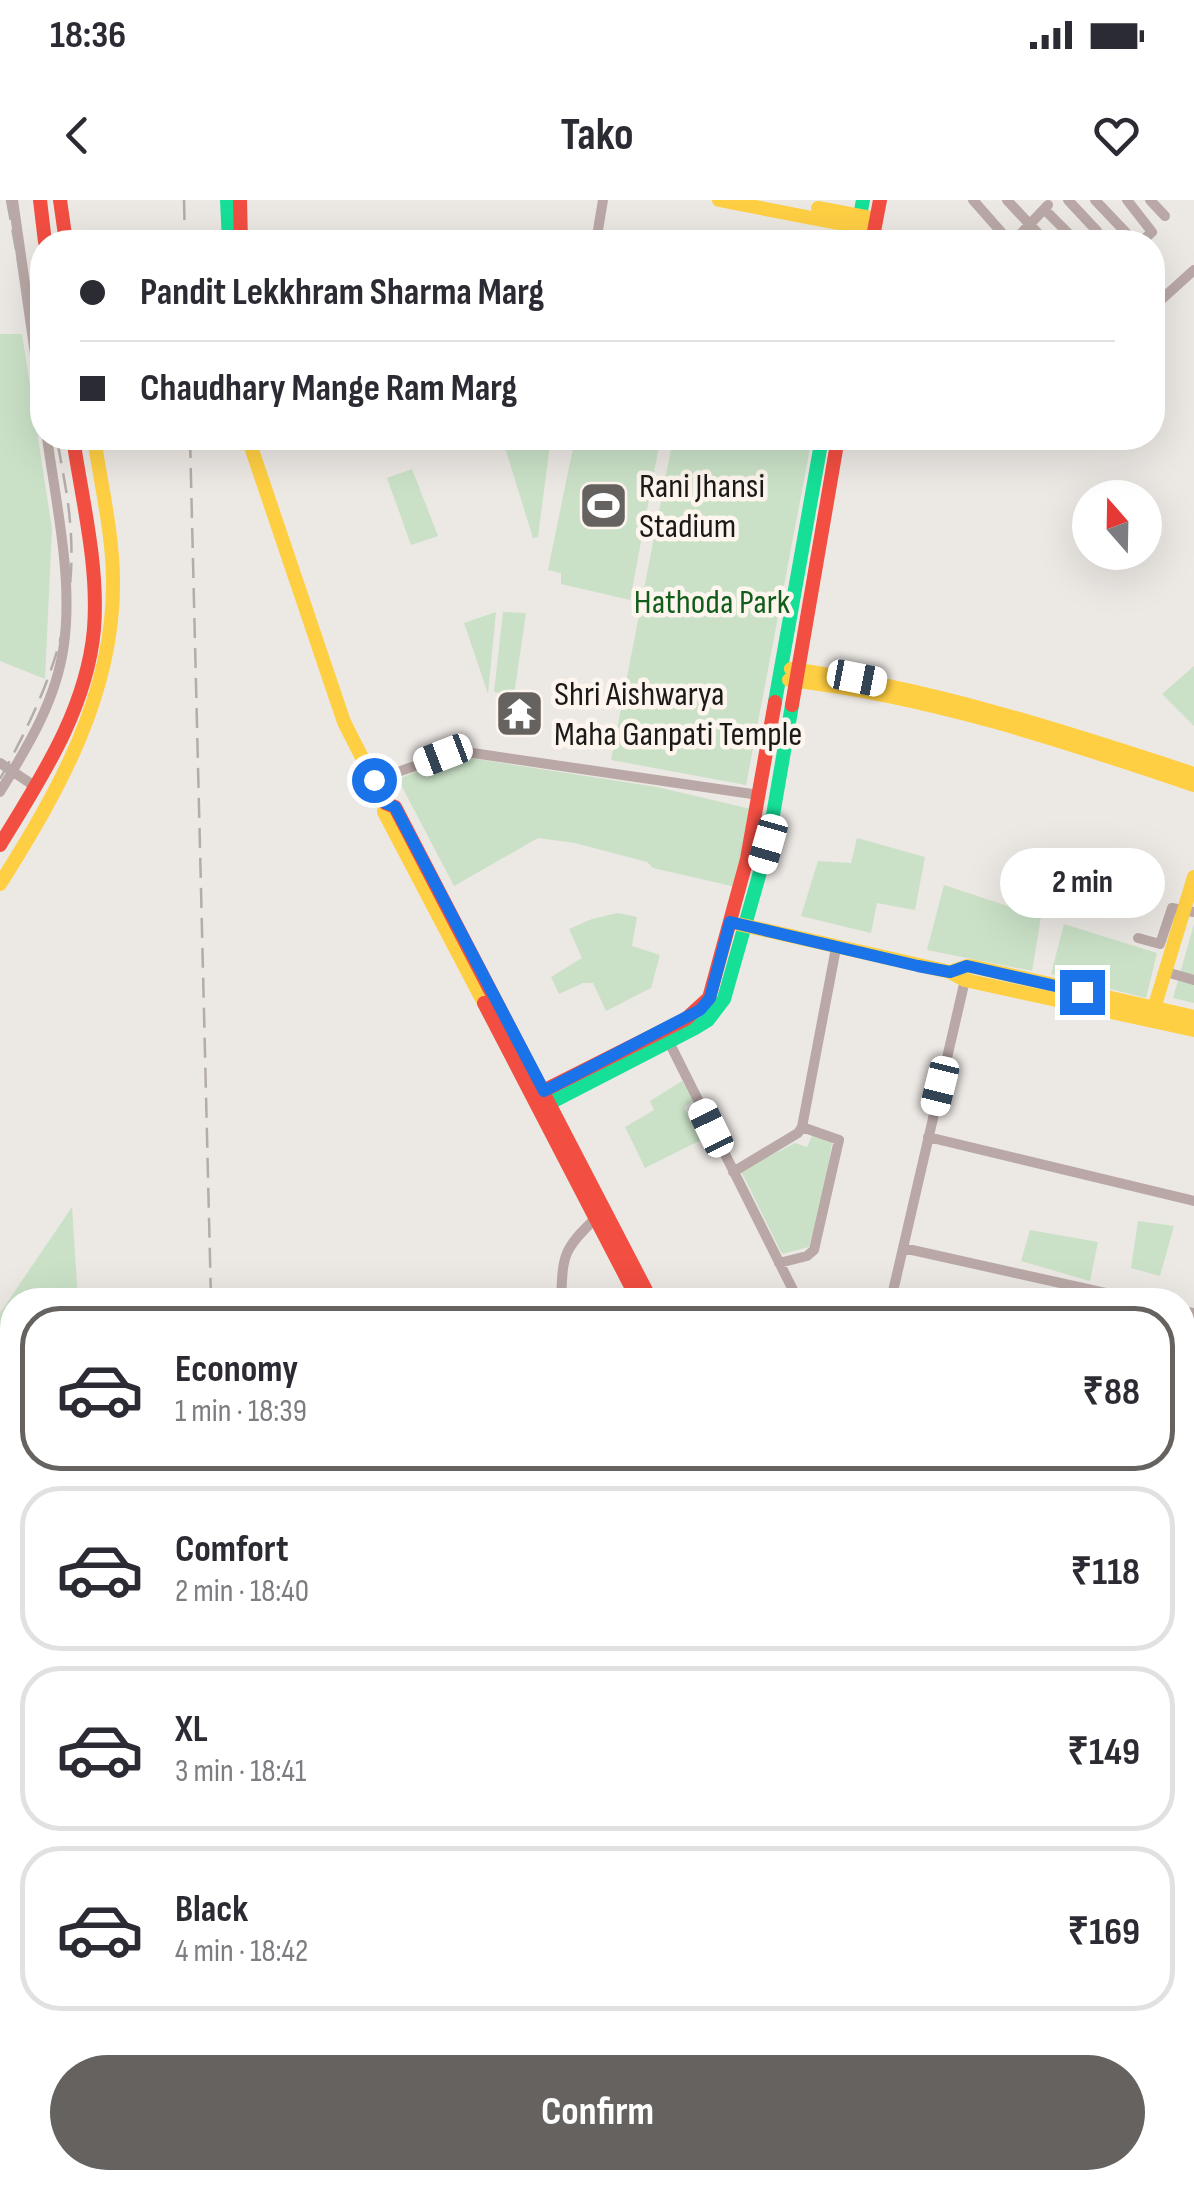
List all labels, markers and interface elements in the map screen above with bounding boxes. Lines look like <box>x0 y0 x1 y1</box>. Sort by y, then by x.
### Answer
text: 18:36 <box>50 13 126 58</box>
icon: back <box>50 108 105 163</box>
text: Tako <box>560 108 634 163</box>
icon: heart <box>1089 108 1144 163</box>
text: Pandit Lekkhram Sharma Marg <box>140 270 544 315</box>
text: Chaudhary Mange Ram Marg <box>140 366 517 411</box>
place label: Rani Jhansi Stadium <box>639 465 765 548</box>
sports icon: Rani Jhansi Stadium <box>578 479 630 531</box>
north arrow <box>1072 480 1162 570</box>
map controls <box>1072 480 1162 570</box>
park label: Hathoda Park <box>634 581 791 624</box>
car <box>825 658 889 698</box>
place label: Shri Aishwarya Maha Ganpati Temple <box>554 673 802 756</box>
temple icon: Shri Aishwarya Maha Ganpati Temple <box>493 687 545 739</box>
car <box>410 730 476 780</box>
route start <box>352 758 397 803</box>
car <box>745 811 791 877</box>
callout: 2 min <box>1000 847 1164 917</box>
text: 2 min <box>1052 863 1113 902</box>
route end <box>1060 970 1105 1015</box>
car <box>918 1053 962 1119</box>
car <box>684 1094 738 1162</box>
icon: car <box>55 1344 145 1434</box>
text: Economy <box>175 1347 298 1392</box>
text: ₹88 <box>1082 1370 1140 1415</box>
text: 1 min · 18:39 <box>175 1392 307 1431</box>
icon: car <box>55 1524 145 1614</box>
text: Comfort <box>175 1527 289 1572</box>
text: ₹118 <box>1071 1550 1140 1595</box>
text: 2 min · 18:40 <box>175 1572 309 1611</box>
icon: car <box>55 1704 145 1794</box>
text: XL <box>175 1707 208 1752</box>
text: ₹149 <box>1067 1730 1140 1775</box>
text: 3 min · 18:41 <box>175 1752 306 1791</box>
icon: car <box>55 1884 145 1974</box>
text: Black <box>175 1887 248 1932</box>
text: ₹169 <box>1068 1910 1140 1955</box>
text: 4 min · 18:42 <box>175 1932 308 1971</box>
button: Confirm <box>50 2055 1145 2170</box>

